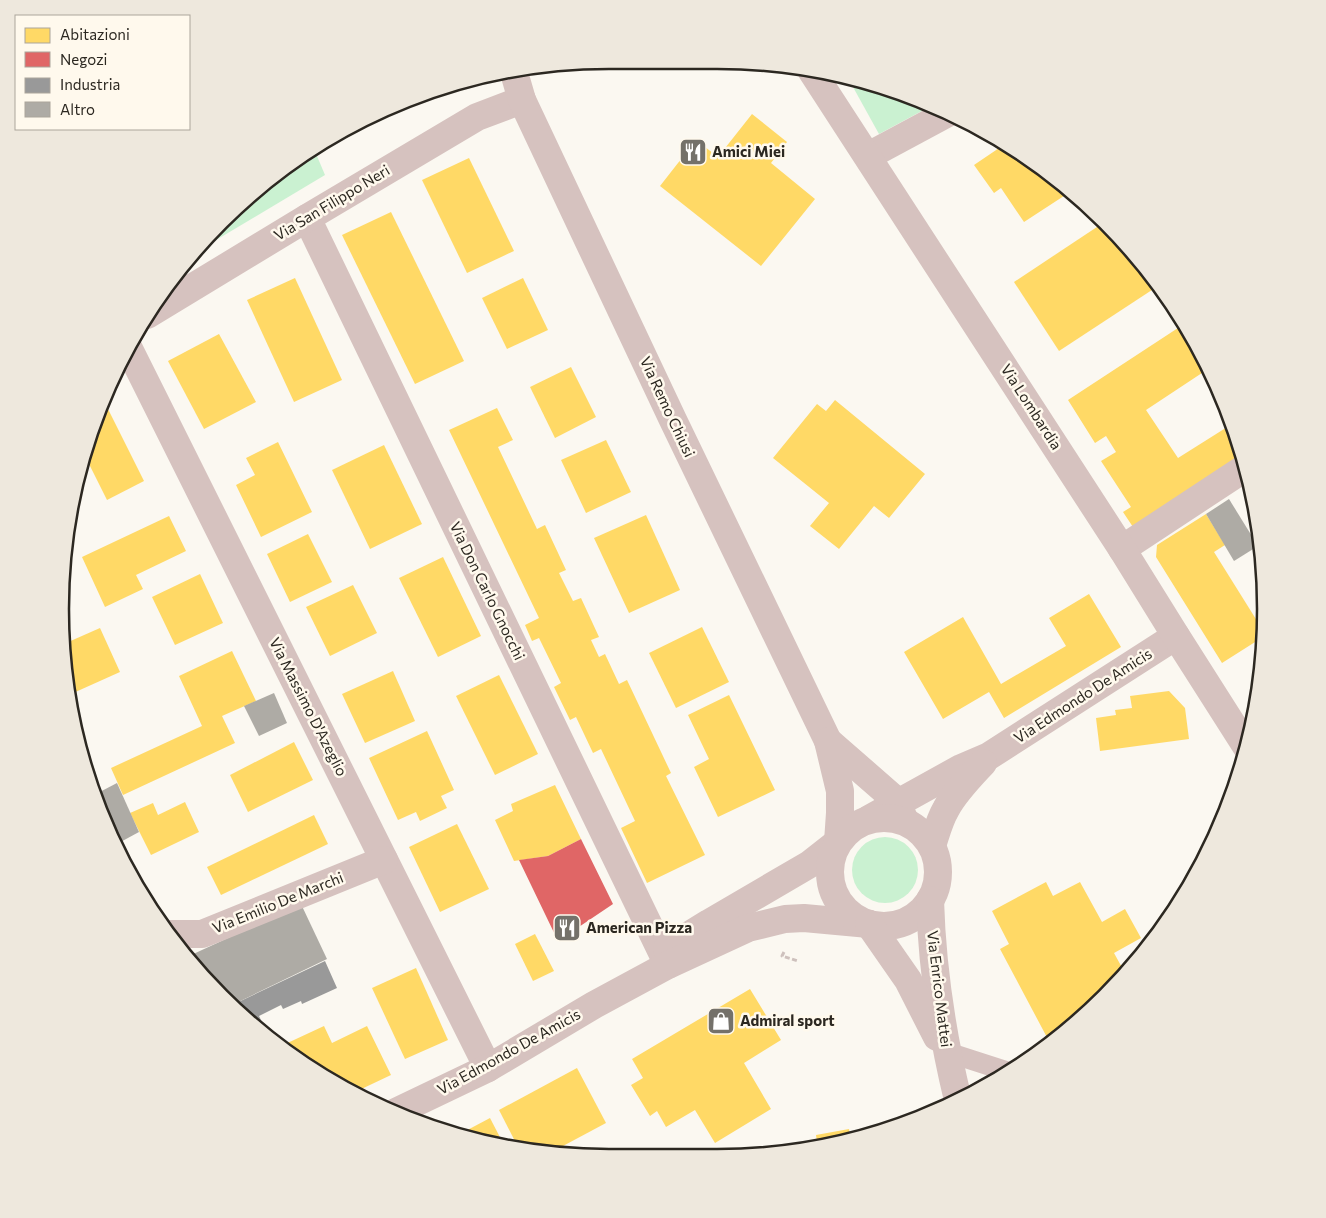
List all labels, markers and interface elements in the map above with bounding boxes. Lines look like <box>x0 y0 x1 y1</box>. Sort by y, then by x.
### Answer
legend <box>15 15 190 130</box>
text: Abitazioni <box>60 25 130 43</box>
text: Negozi <box>60 50 107 68</box>
text: Industria <box>60 75 120 93</box>
text: Altro <box>60 100 95 118</box>
restaurant icon: Amici Miei <box>678 137 708 167</box>
place label: Amici Miei <box>712 142 785 160</box>
street label: Via San Filippo Neri <box>270 160 393 244</box>
street label: Via Remo Chiusi <box>637 353 699 460</box>
street label: Via Lombardia <box>998 360 1066 453</box>
street label: Via Don Carlo Gnocchi <box>447 518 529 663</box>
street label: Via Massimo D'Azeglio <box>266 634 352 779</box>
street label: Via Edmondo De Amicis <box>1010 644 1155 747</box>
street label: Via Emilio De Marchi <box>209 868 346 937</box>
restaurant icon: American Pizza <box>552 913 582 943</box>
place label: American Pizza <box>586 918 692 936</box>
street label: Via Enrico Mattei <box>924 929 956 1048</box>
street label: Via Edmondo De Amicis <box>434 1004 583 1098</box>
shop icon: Admiral sport <box>706 1006 736 1036</box>
place label: Admiral sport <box>740 1011 835 1029</box>

